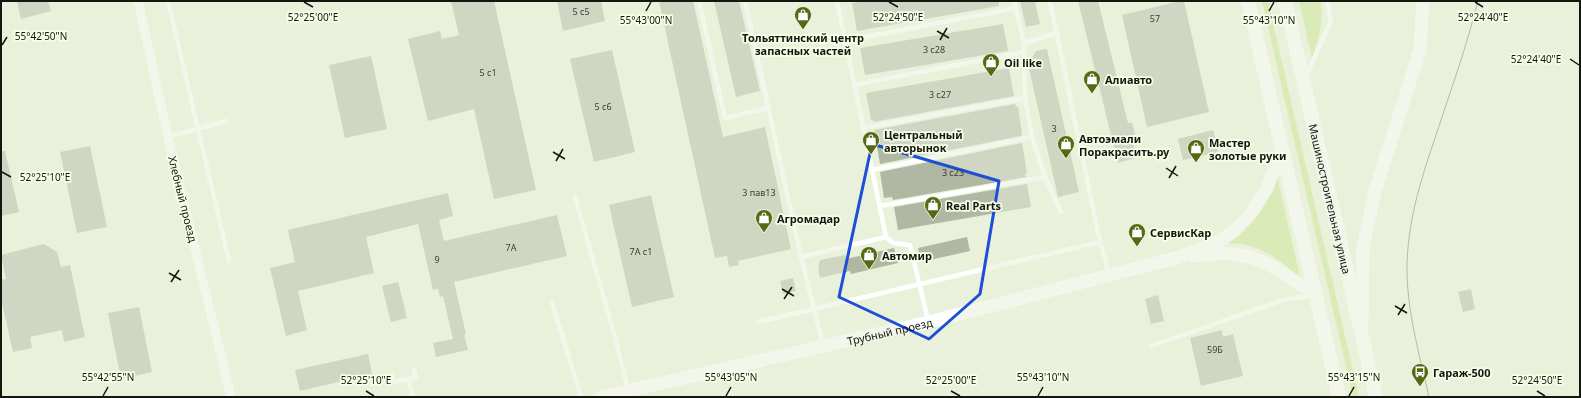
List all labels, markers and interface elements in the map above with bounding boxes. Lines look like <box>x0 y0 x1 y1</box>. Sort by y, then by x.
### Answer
house number: 5 с5 <box>572 5 590 18</box>
shop icon: Тольяттинский центр запасных частей <box>793 5 813 30</box>
text: 52°25'00"E <box>288 10 338 24</box>
text: 52°24'50"E <box>873 10 923 24</box>
text: 52°24'40"E <box>1458 10 1508 24</box>
house number: 57 <box>1150 12 1160 25</box>
text: 55°43'00"N <box>620 13 672 27</box>
text: 55°43'10"N <box>1243 13 1295 27</box>
text: 55°42'50"N <box>15 29 67 43</box>
place label: Тольяттинский центр запасных частей <box>742 30 864 58</box>
house number: 3 с28 <box>923 43 945 56</box>
shop icon: Oil like <box>981 52 1001 77</box>
text: 52°24'40"E <box>1511 52 1561 66</box>
place label: Oil like <box>1004 55 1043 70</box>
house number: 5 с1 <box>479 66 497 79</box>
shop icon: Алиавто <box>1082 69 1102 94</box>
place label: Алиавто <box>1105 72 1152 87</box>
house number: 3 с27 <box>929 88 951 101</box>
house number: 5 с6 <box>594 100 612 113</box>
house number: 3 <box>1051 122 1057 135</box>
street label: Машиностроительная улица <box>1306 122 1355 275</box>
place label: Центральный авторынок <box>884 127 963 155</box>
shop icon: Центральный авторынок <box>861 130 881 155</box>
place label: Автоэмали Поракрасить.ру <box>1079 131 1170 159</box>
shop icon: Автоэмали Поракрасить.ру <box>1056 134 1076 159</box>
place label: Мастер золотые руки <box>1209 135 1286 163</box>
shop icon: Мастер золотые руки <box>1186 138 1206 163</box>
street label: Хлебный проезд <box>165 154 201 244</box>
house number: 3 с23 <box>942 166 964 179</box>
text: 52°25'10"E <box>20 170 70 184</box>
house number: 3 пав13 <box>742 186 776 199</box>
shop icon: Real Parts <box>923 195 943 220</box>
place label: Real Parts <box>946 198 1002 213</box>
shop icon: Агромадар <box>754 208 774 233</box>
place label: Агромадар <box>777 211 840 226</box>
shop icon: СервисКар <box>1127 222 1147 247</box>
place label: СервисКар <box>1150 225 1211 240</box>
house number: 7А <box>506 241 517 254</box>
house number: 7А с1 <box>630 245 652 258</box>
shop icon: Автомир <box>859 245 879 270</box>
place label: Автомир <box>882 248 932 263</box>
house number: 9 <box>434 253 440 266</box>
street label: Трубный проезд <box>845 314 934 348</box>
house number: 59Б <box>1207 343 1223 356</box>
bus stop icon: Гараж-500 <box>1410 362 1430 387</box>
place label: Гараж-500 <box>1433 365 1490 380</box>
text: 55°42'55"N <box>82 370 134 384</box>
text: 55°43'05"N <box>705 370 757 384</box>
text: 55°43'10"N <box>1017 370 1069 384</box>
text: 55°43'15"N <box>1328 370 1380 384</box>
text: 52°25'10"E <box>341 373 391 387</box>
text: 52°25'00"E <box>926 373 976 387</box>
text: 52°24'50"E <box>1512 373 1562 387</box>

